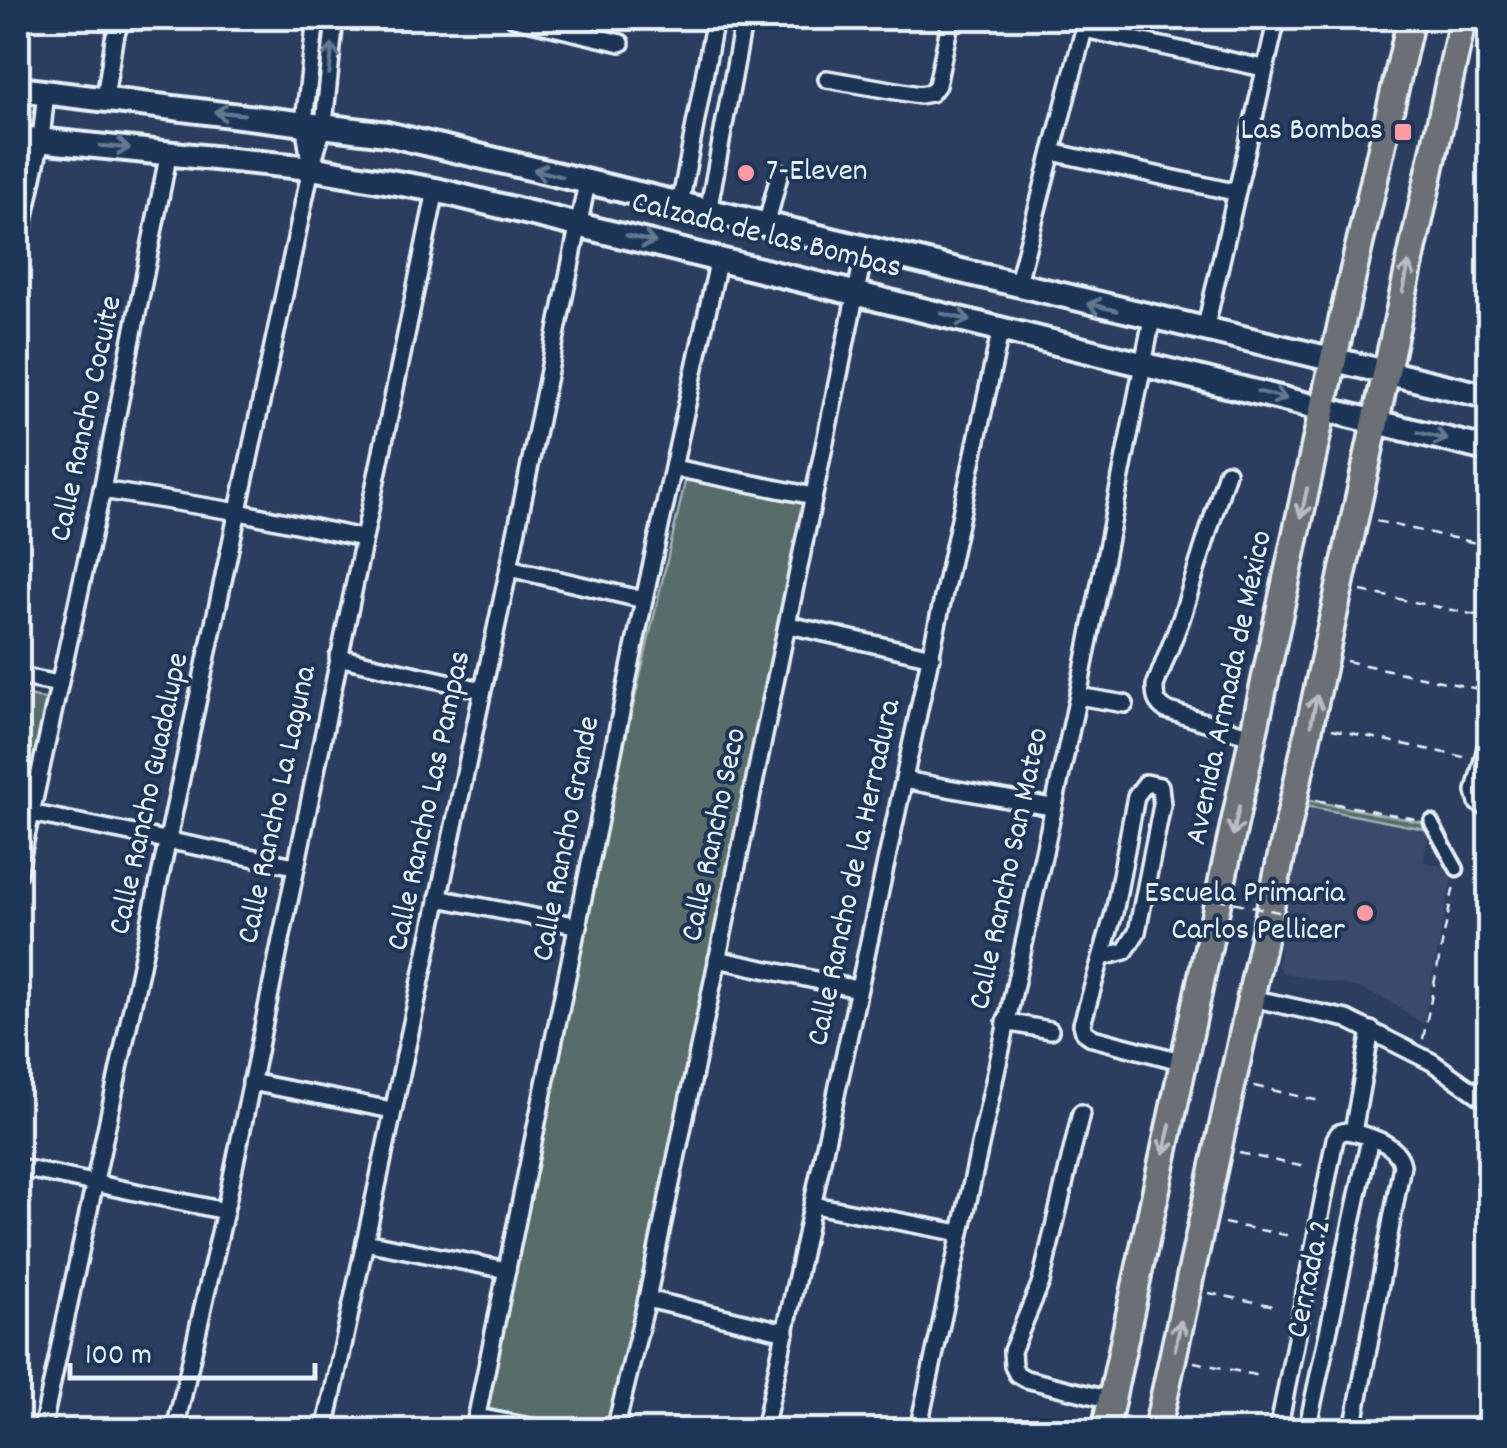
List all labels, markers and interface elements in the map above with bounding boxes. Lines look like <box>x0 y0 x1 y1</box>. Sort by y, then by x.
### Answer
one-way arrow <box>322 43 341 75</box>
one-way arrow <box>214 103 246 122</box>
place label: Las Bombas <box>1240 109 1383 155</box>
marker: Las Bombas <box>1392 121 1414 143</box>
one-way arrow <box>98 138 130 157</box>
place label: 7-Eleven <box>766 150 868 196</box>
marker: 7-Eleven <box>735 162 757 184</box>
one-way arrow <box>533 163 565 181</box>
street label: Calzada de las Bombas <box>626 181 906 293</box>
one-way arrow <box>624 231 656 249</box>
one-way arrow <box>1398 262 1417 294</box>
street label: Calle Rancho Cocuite <box>39 292 137 546</box>
one-way arrow <box>1087 297 1119 315</box>
one-way arrow <box>939 309 971 327</box>
one-way arrow <box>1255 387 1287 405</box>
one-way arrow <box>1417 427 1448 446</box>
one-way arrow <box>1293 486 1312 518</box>
street label: Avenida Armada de México <box>1175 527 1287 849</box>
street label: Calle Rancho Las Pampas <box>377 647 485 955</box>
street label: Calle Rancho Guadalupe <box>99 649 203 939</box>
street label: Calle Rancho La Laguna <box>227 661 331 948</box>
street label: Calle Rancho de la Herradura <box>797 695 915 1051</box>
one-way arrow <box>1306 695 1325 727</box>
street label: Calle Rancho Grande <box>522 712 614 966</box>
street label: Calle Rancho Seco <box>671 724 761 946</box>
street label: Calle Rancho San Mateo <box>959 724 1063 1014</box>
one-way arrow <box>1225 804 1244 836</box>
place label: Escuela Primaria Carlos Pellicer <box>1144 872 1346 955</box>
marker: Escuela Primaria Carlos Pellicer <box>1354 902 1376 924</box>
one-way arrow <box>1157 1122 1176 1154</box>
street label: Cerrada 2 <box>1276 1216 1346 1342</box>
scale bar <box>70 1318 315 1380</box>
one-way arrow <box>1170 1320 1189 1352</box>
text: 100 m <box>85 1336 152 1379</box>

